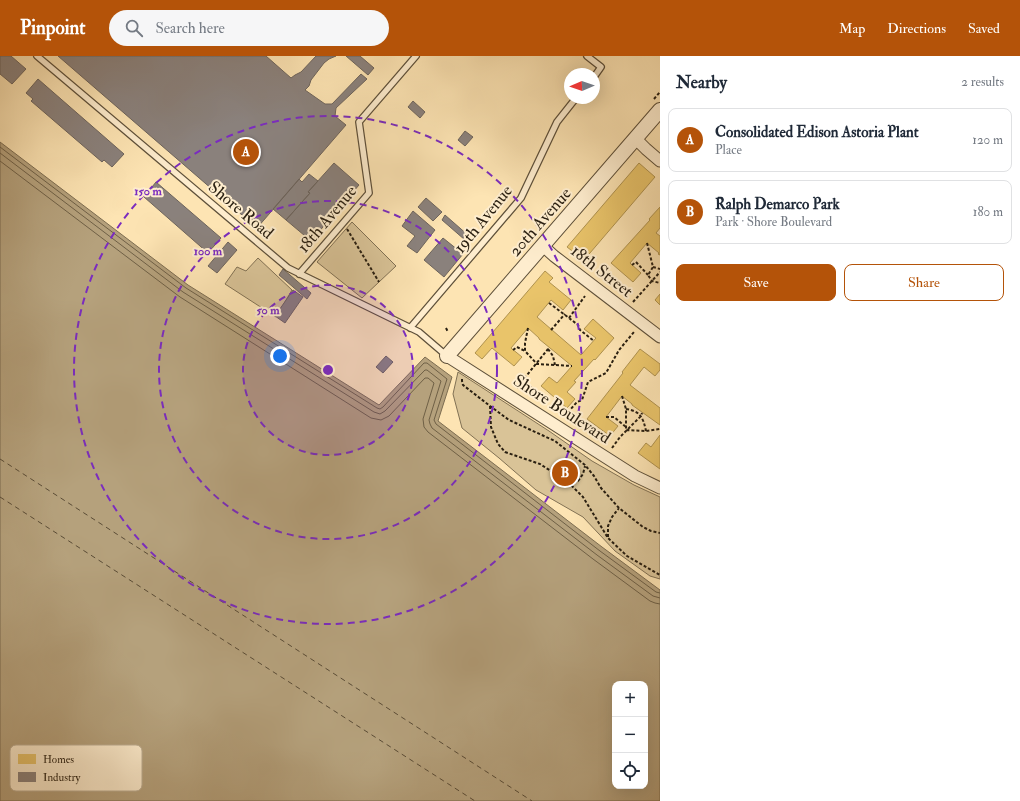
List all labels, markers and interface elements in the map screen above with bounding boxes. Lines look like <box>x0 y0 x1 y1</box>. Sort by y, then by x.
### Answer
search box <box>109 10 389 46</box>
text: Pinpoint <box>20 16 85 40</box>
icon: search <box>123 17 145 39</box>
text: Search here <box>155 19 225 38</box>
text: Map <box>839 20 865 37</box>
text: Directions <box>887 20 946 37</box>
text: Saved <box>968 20 1000 37</box>
north arrow <box>564 68 600 104</box>
text: Nearby <box>676 72 727 93</box>
text: 2 results <box>961 74 1004 90</box>
text: Consolidated Edison Astoria Plant <box>715 123 919 142</box>
text: A <box>686 132 694 148</box>
text: 120 m <box>972 132 1003 148</box>
pin: A <box>233 137 259 167</box>
text: Place <box>715 142 742 158</box>
street label: Shore Road <box>204 177 279 244</box>
street label: 18th Avenue <box>293 181 361 257</box>
street label: 19th Avenue <box>449 181 517 257</box>
street label: 20th Avenue <box>504 183 576 261</box>
text: 150 m <box>134 184 162 199</box>
text: Ralph Demarco Park <box>715 195 840 214</box>
text: B <box>686 204 694 220</box>
text: 180 m <box>973 204 1003 220</box>
text: Park · Shore Boulevard <box>715 214 832 230</box>
street label: 18th Street <box>567 240 638 302</box>
text: 100 m <box>194 244 223 259</box>
button: Save <box>676 264 836 301</box>
button: Share <box>844 264 1004 301</box>
text: 50 m <box>256 303 280 318</box>
your location <box>270 346 290 366</box>
centre of rings <box>321 363 335 377</box>
street label: Shore Boulevard <box>509 370 615 449</box>
pin: B <box>552 458 578 488</box>
map controls <box>612 681 648 789</box>
button: + <box>612 681 648 717</box>
button: − <box>612 717 648 753</box>
legend <box>10 745 142 791</box>
text: Homes <box>43 753 74 766</box>
button: locate <box>612 753 648 789</box>
text: Industry <box>43 771 81 785</box>

